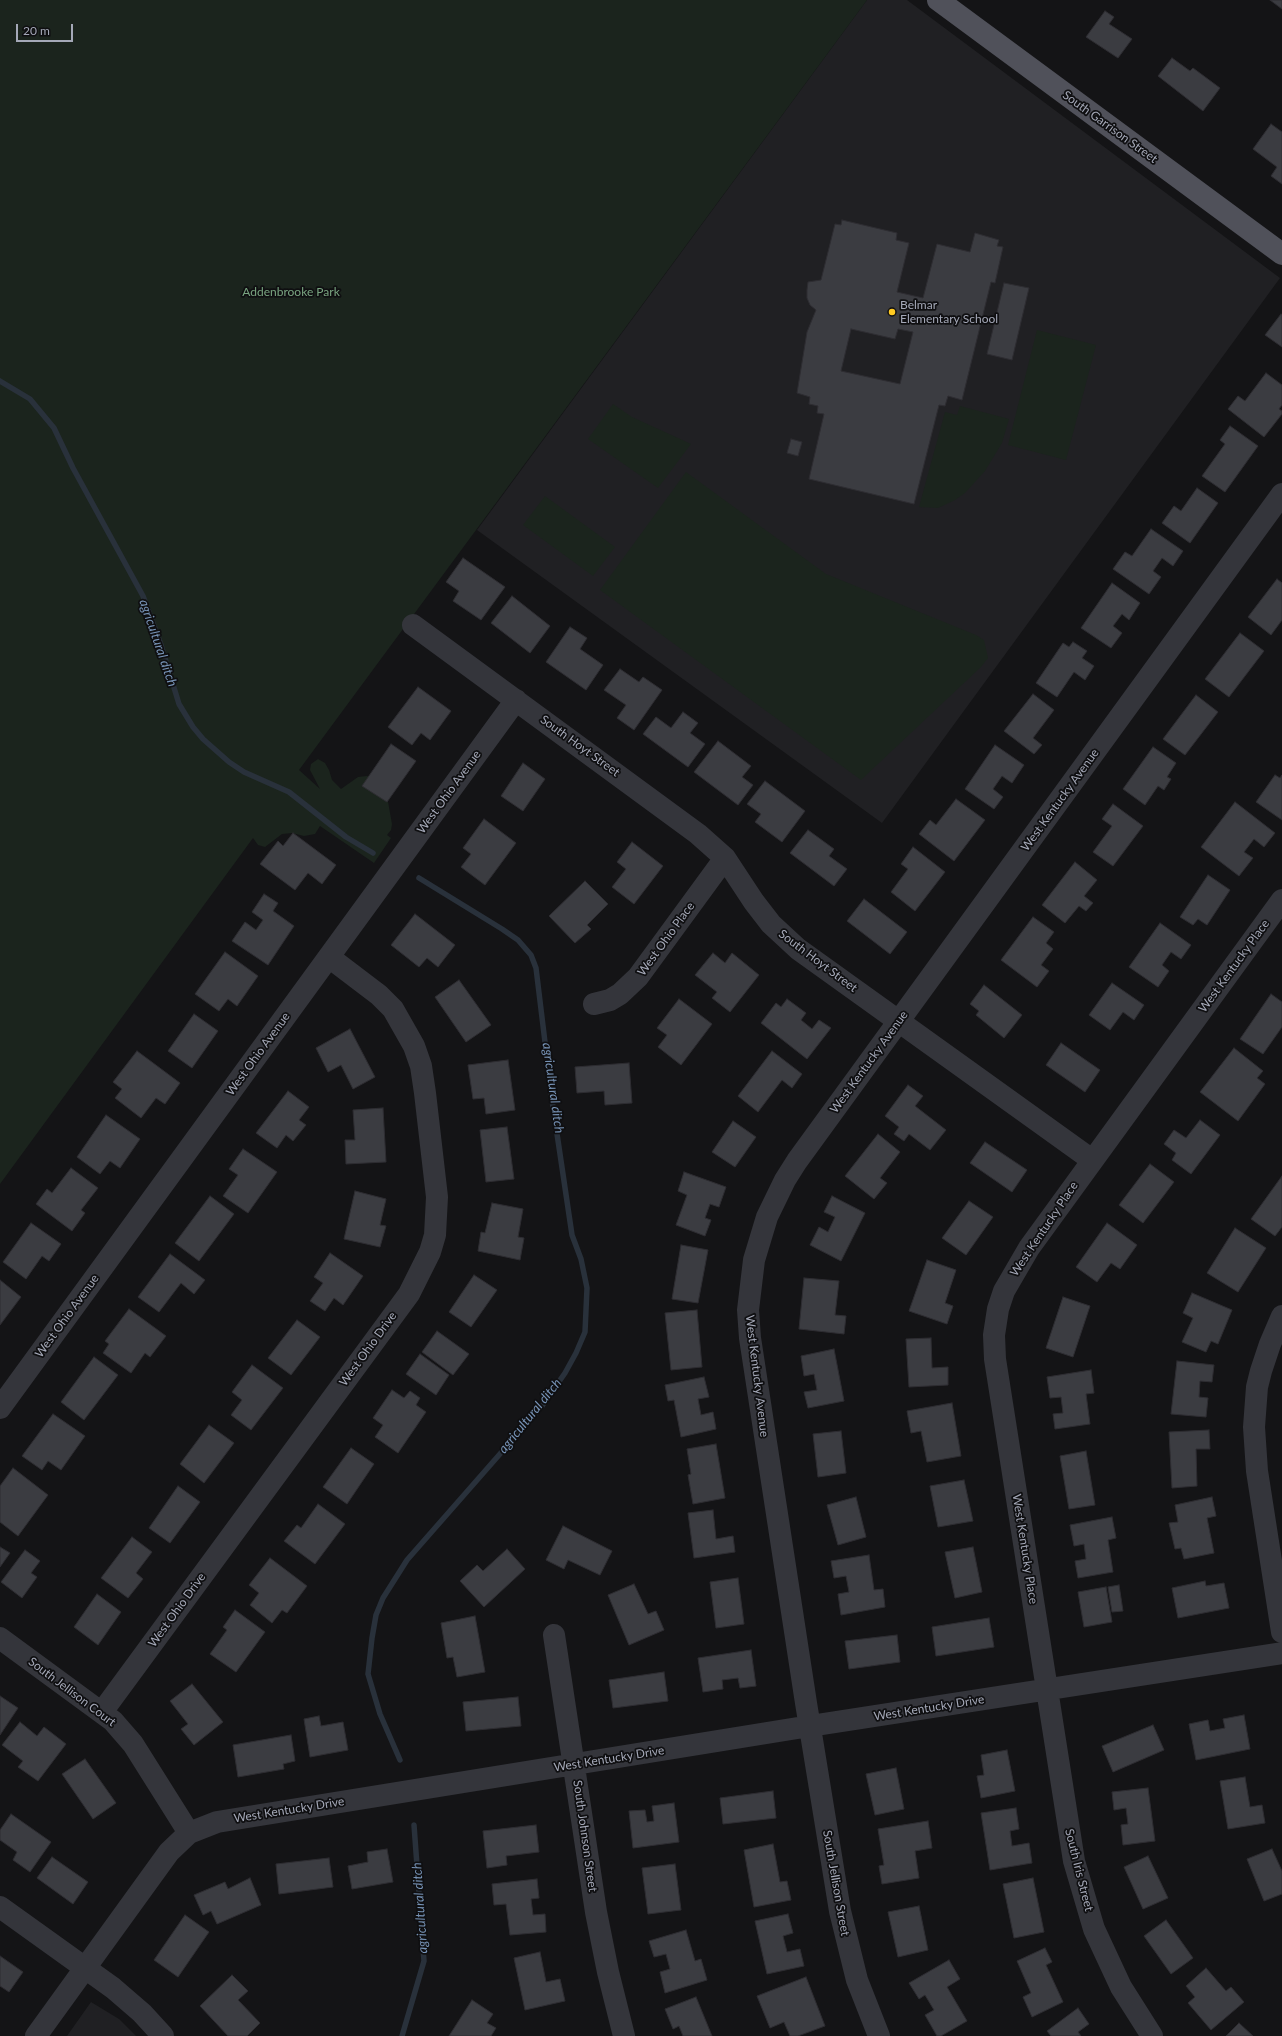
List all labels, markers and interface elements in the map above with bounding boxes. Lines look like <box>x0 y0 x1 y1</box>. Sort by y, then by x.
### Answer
scale bar <box>18 16 75 42</box>
text: 20 m <box>23 23 50 38</box>
street label: South Garrison Street <box>1060 88 1160 166</box>
park label: Addenbrooke Park <box>242 285 340 299</box>
place label: Belmar Elementary School <box>900 298 998 326</box>
marker: Belmar Elementary School <box>887 307 897 317</box>
water label: agricultural ditch <box>136 597 180 689</box>
street label: South Hoyt Street <box>537 712 623 780</box>
street label: West Kentucky Avenue <box>1018 746 1102 854</box>
street label: West Ohio Avenue <box>414 748 484 836</box>
street label: West Ohio Place <box>634 899 698 979</box>
street label: West Kentucky Place <box>1196 917 1272 1015</box>
street label: South Hoyt Street <box>776 927 860 995</box>
street label: West Kentucky Avenue <box>827 1008 911 1116</box>
street label: West Ohio Avenue <box>223 1010 293 1098</box>
water label: agricultural ditch <box>539 1042 567 1134</box>
street label: West Kentucky Place <box>1007 1179 1081 1279</box>
street label: West Ohio Avenue <box>32 1272 102 1360</box>
street label: West Ohio Drive <box>336 1309 400 1389</box>
street label: West Kentucky Avenue <box>742 1314 772 1438</box>
water label: agricultural ditch <box>495 1376 565 1456</box>
street label: West Kentucky Place <box>1009 1493 1041 1605</box>
street label: West Ohio Drive <box>145 1570 209 1650</box>
street label: South Jellison Court <box>25 1654 119 1730</box>
street label: West Kentucky Drive <box>873 1692 985 1724</box>
street label: West Kentucky Drive <box>553 1743 665 1775</box>
street label: South Johnson Street <box>570 1779 600 1893</box>
street label: West Kentucky Drive <box>233 1794 345 1826</box>
street label: South Iris Street <box>1062 1827 1096 1913</box>
street label: South Jellison Street <box>820 1829 852 1937</box>
water label: agricultural ditch <box>409 1862 431 1954</box>

